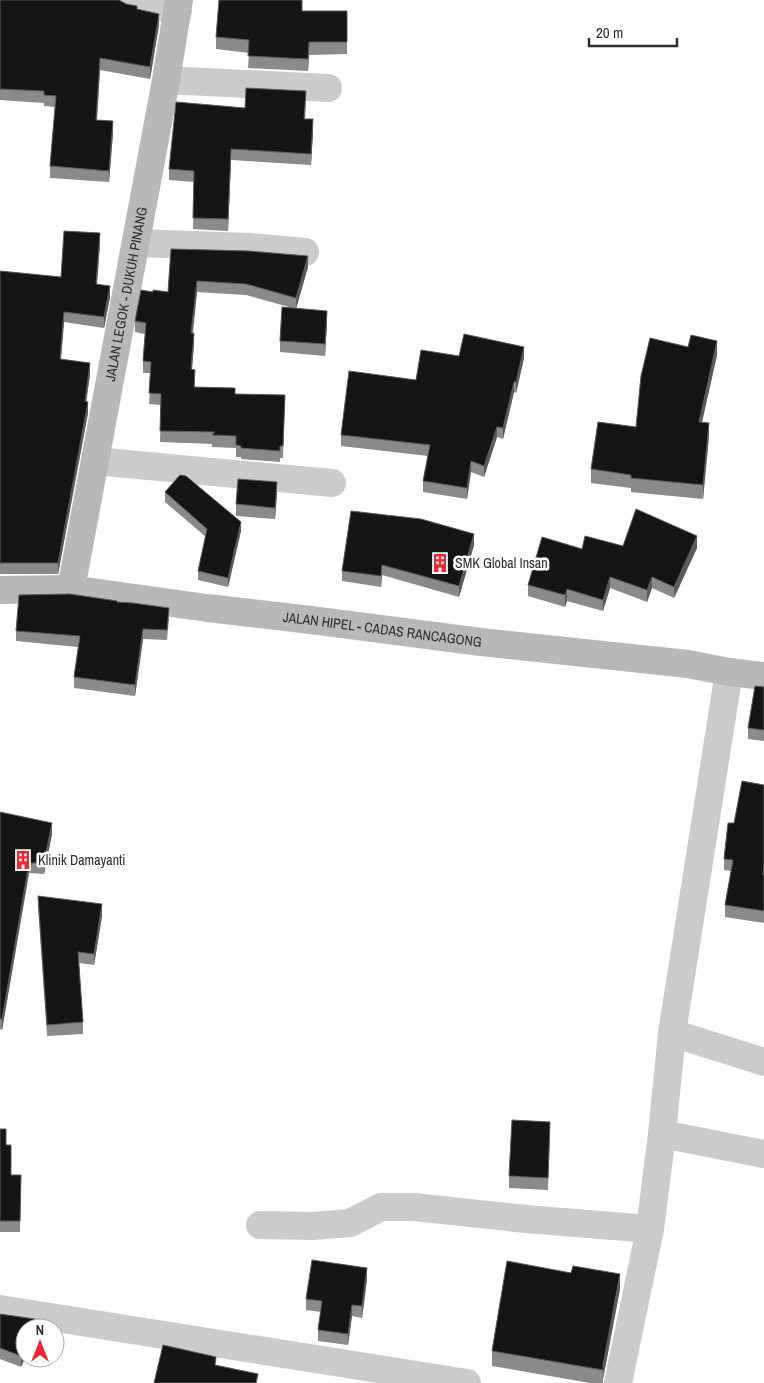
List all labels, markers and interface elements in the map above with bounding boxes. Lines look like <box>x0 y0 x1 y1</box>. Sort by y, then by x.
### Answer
scale bar <box>589 15 676 47</box>
text: 20 m <box>596 22 623 43</box>
street label: JALAN LEGOK - DUKUH PINANG <box>101 205 151 383</box>
building icon: SMK Global Insan <box>429 552 451 574</box>
place label: SMK Global Insan <box>455 554 548 572</box>
street label: JALAN HIPEL - CADAS RANCAGONG <box>282 608 483 651</box>
building icon: Klinik Damayanti <box>12 849 34 871</box>
place label: Klinik Damayanti <box>38 851 125 869</box>
north arrow <box>15 1318 65 1368</box>
text: N <box>36 1321 44 1339</box>

